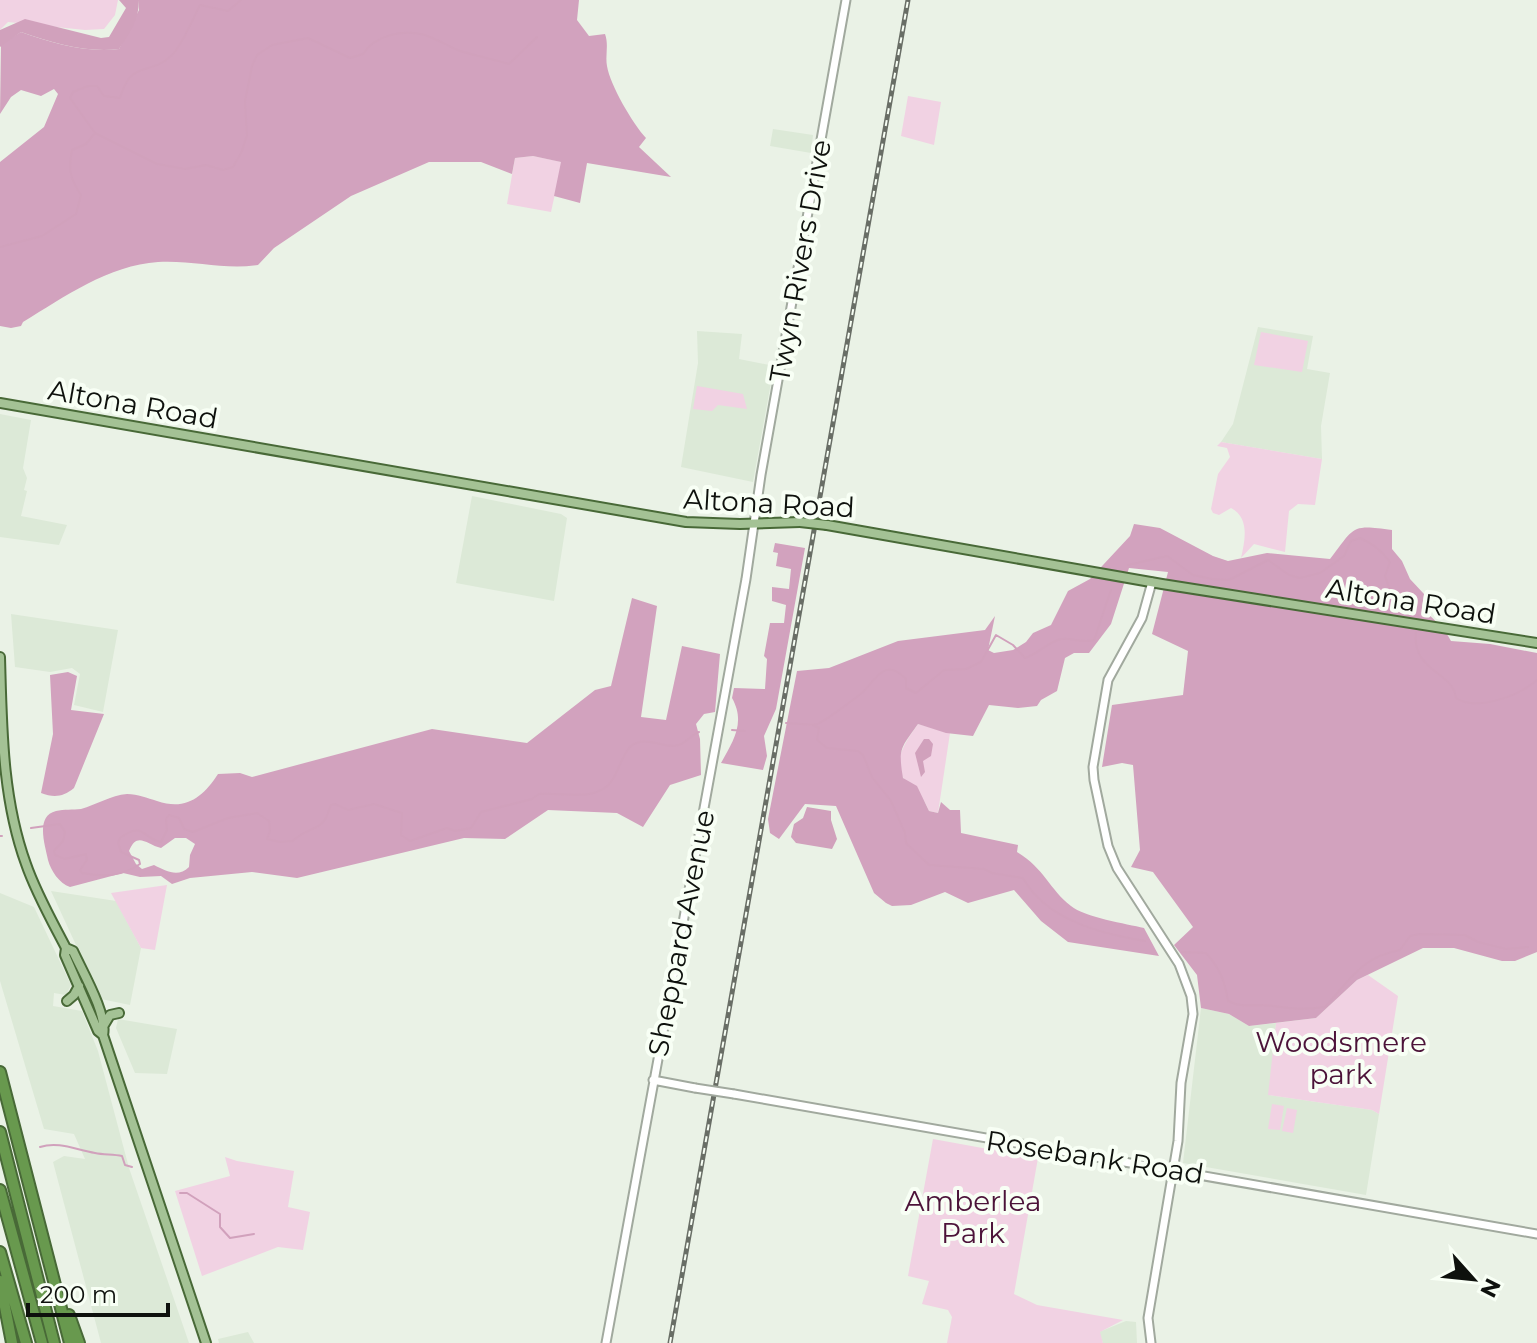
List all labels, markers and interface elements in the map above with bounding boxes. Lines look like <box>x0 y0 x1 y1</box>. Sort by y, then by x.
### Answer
street label: Twyn Rivers Drive <box>762 137 838 385</box>
street label: Altona Road <box>45 372 221 436</box>
street label: Altona Road <box>682 482 856 524</box>
street label: Altona Road <box>1324 571 1498 631</box>
street label: Sheppard Avenue <box>640 807 722 1059</box>
park label: Woodsmere park <box>1255 1025 1427 1091</box>
street label: Rosebank Road <box>984 1123 1206 1191</box>
park label: Amberlea Park <box>904 1184 1042 1250</box>
north arrow <box>1433 1239 1513 1319</box>
scale bar <box>28 1267 168 1317</box>
text: N <box>1474 1274 1506 1302</box>
text: 200 m <box>40 1280 117 1309</box>

